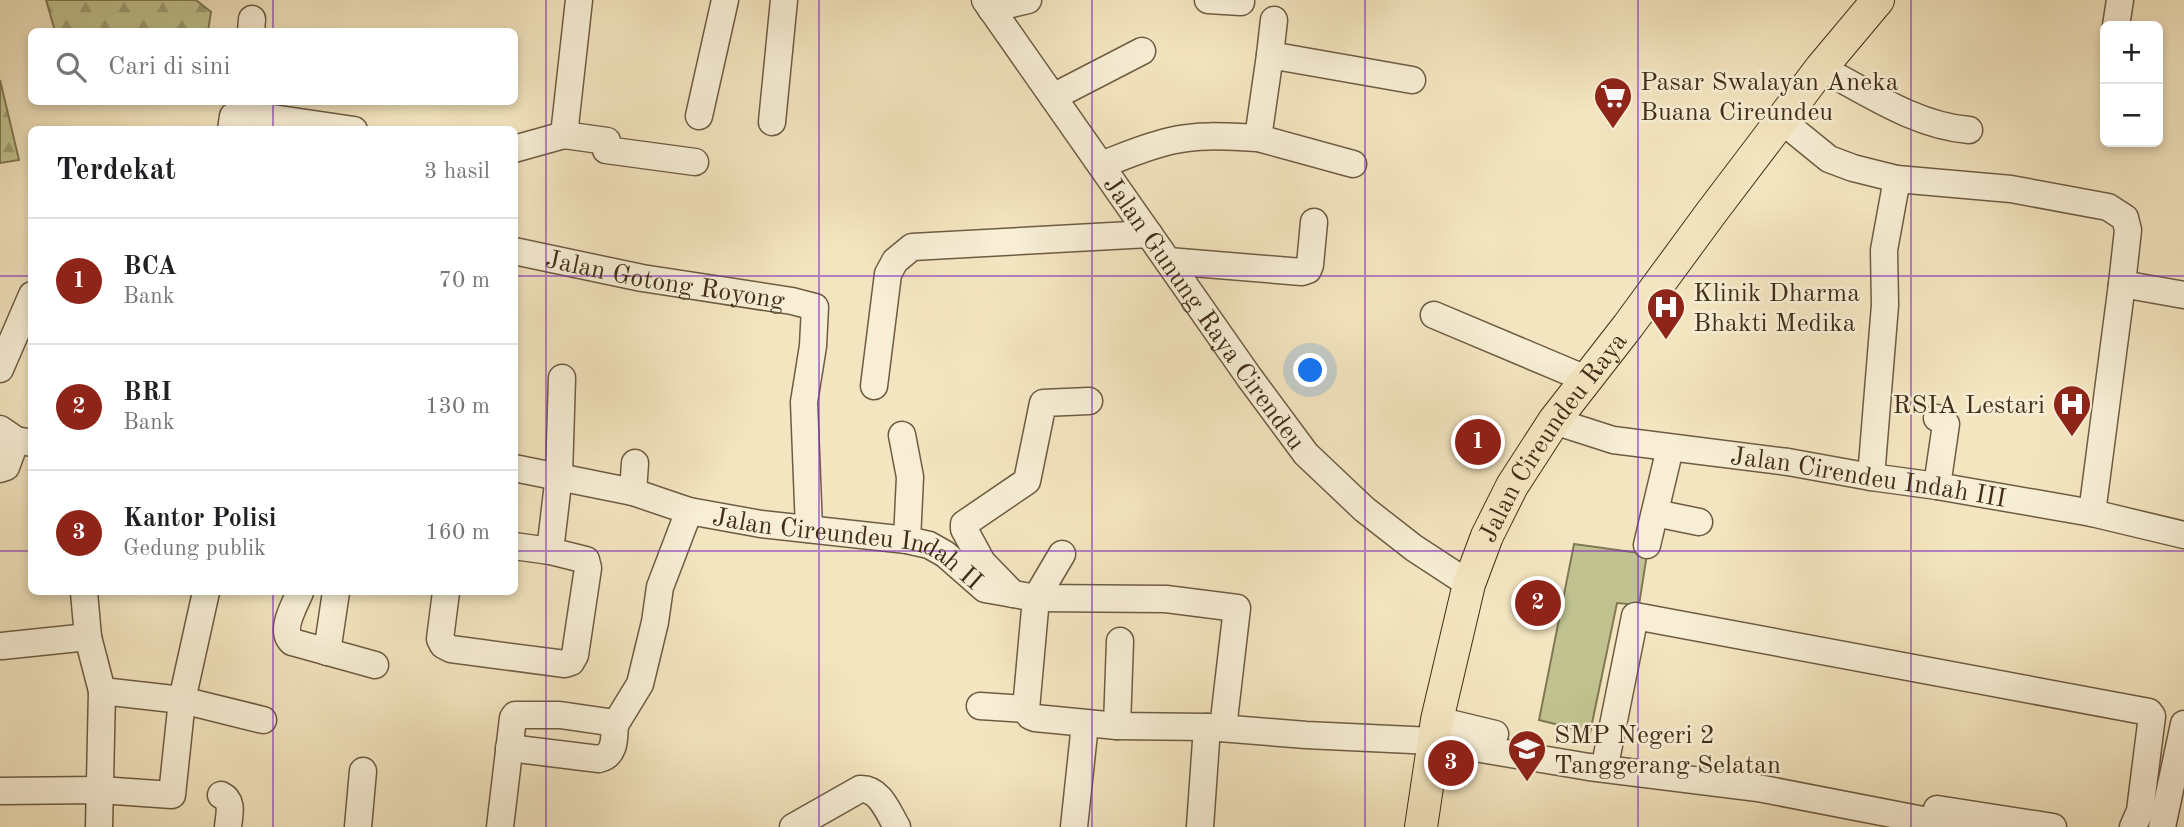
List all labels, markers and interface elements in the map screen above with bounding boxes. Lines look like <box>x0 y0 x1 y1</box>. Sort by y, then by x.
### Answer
map controls <box>2100 21 2163 147</box>
button: + <box>2100 21 2163 84</box>
search box <box>28 28 518 105</box>
icon: search <box>52 48 90 86</box>
text: Cari di sini <box>108 54 230 80</box>
place label: Pasar Swalayan Aneka Buana Cireundeu <box>1640 70 1899 126</box>
supermarket icon: Pasar Swalayan Aneka Buana Cireundeu <box>1592 75 1634 130</box>
button: − <box>2100 84 2163 147</box>
text: Terdekat <box>56 156 176 186</box>
text: 3 hasil <box>424 160 490 183</box>
street label: Jalan Gunung Raya Cirendeu <box>1098 172 1309 455</box>
street label: Jalan Gotong Royong <box>543 247 786 315</box>
text: BCA <box>123 254 177 280</box>
text: 1 <box>72 269 86 292</box>
text: 70 m <box>439 269 490 292</box>
place label: Klinik Dharma Bhakti Medika <box>1693 281 1860 337</box>
text: Bank <box>123 285 175 308</box>
hospital icon: Klinik Dharma Bhakti Medika <box>1645 286 1687 341</box>
street label: Jalan Cireundeu Raya <box>1475 328 1633 547</box>
your location <box>1293 353 1327 387</box>
text: BRI <box>123 380 172 406</box>
hospital icon: RSIA Lestari <box>2051 383 2093 438</box>
place label: RSIA Lestari <box>1893 393 2045 419</box>
text: 2 <box>72 395 86 418</box>
text: 130 m <box>425 395 490 418</box>
text: Bank <box>123 411 175 434</box>
pin: 1 <box>1455 416 1501 468</box>
street label: Jalan Cirendeu Indah III <box>1729 444 2008 513</box>
street label: Jalan Cireundeu Indah II <box>710 504 987 595</box>
text: Kantor Polisi <box>123 506 276 532</box>
text: 3 <box>72 521 86 544</box>
text: 160 m <box>425 521 490 544</box>
text: Gedung publik <box>123 537 266 560</box>
pin: 2 <box>1515 577 1561 629</box>
place label: SMP Negeri 2 Tanggerang Selatan <box>1554 723 1781 779</box>
school or university icon: SMP Negeri 2 Tanggerang Selatan <box>1506 728 1548 783</box>
pin: 3 <box>1428 737 1474 789</box>

